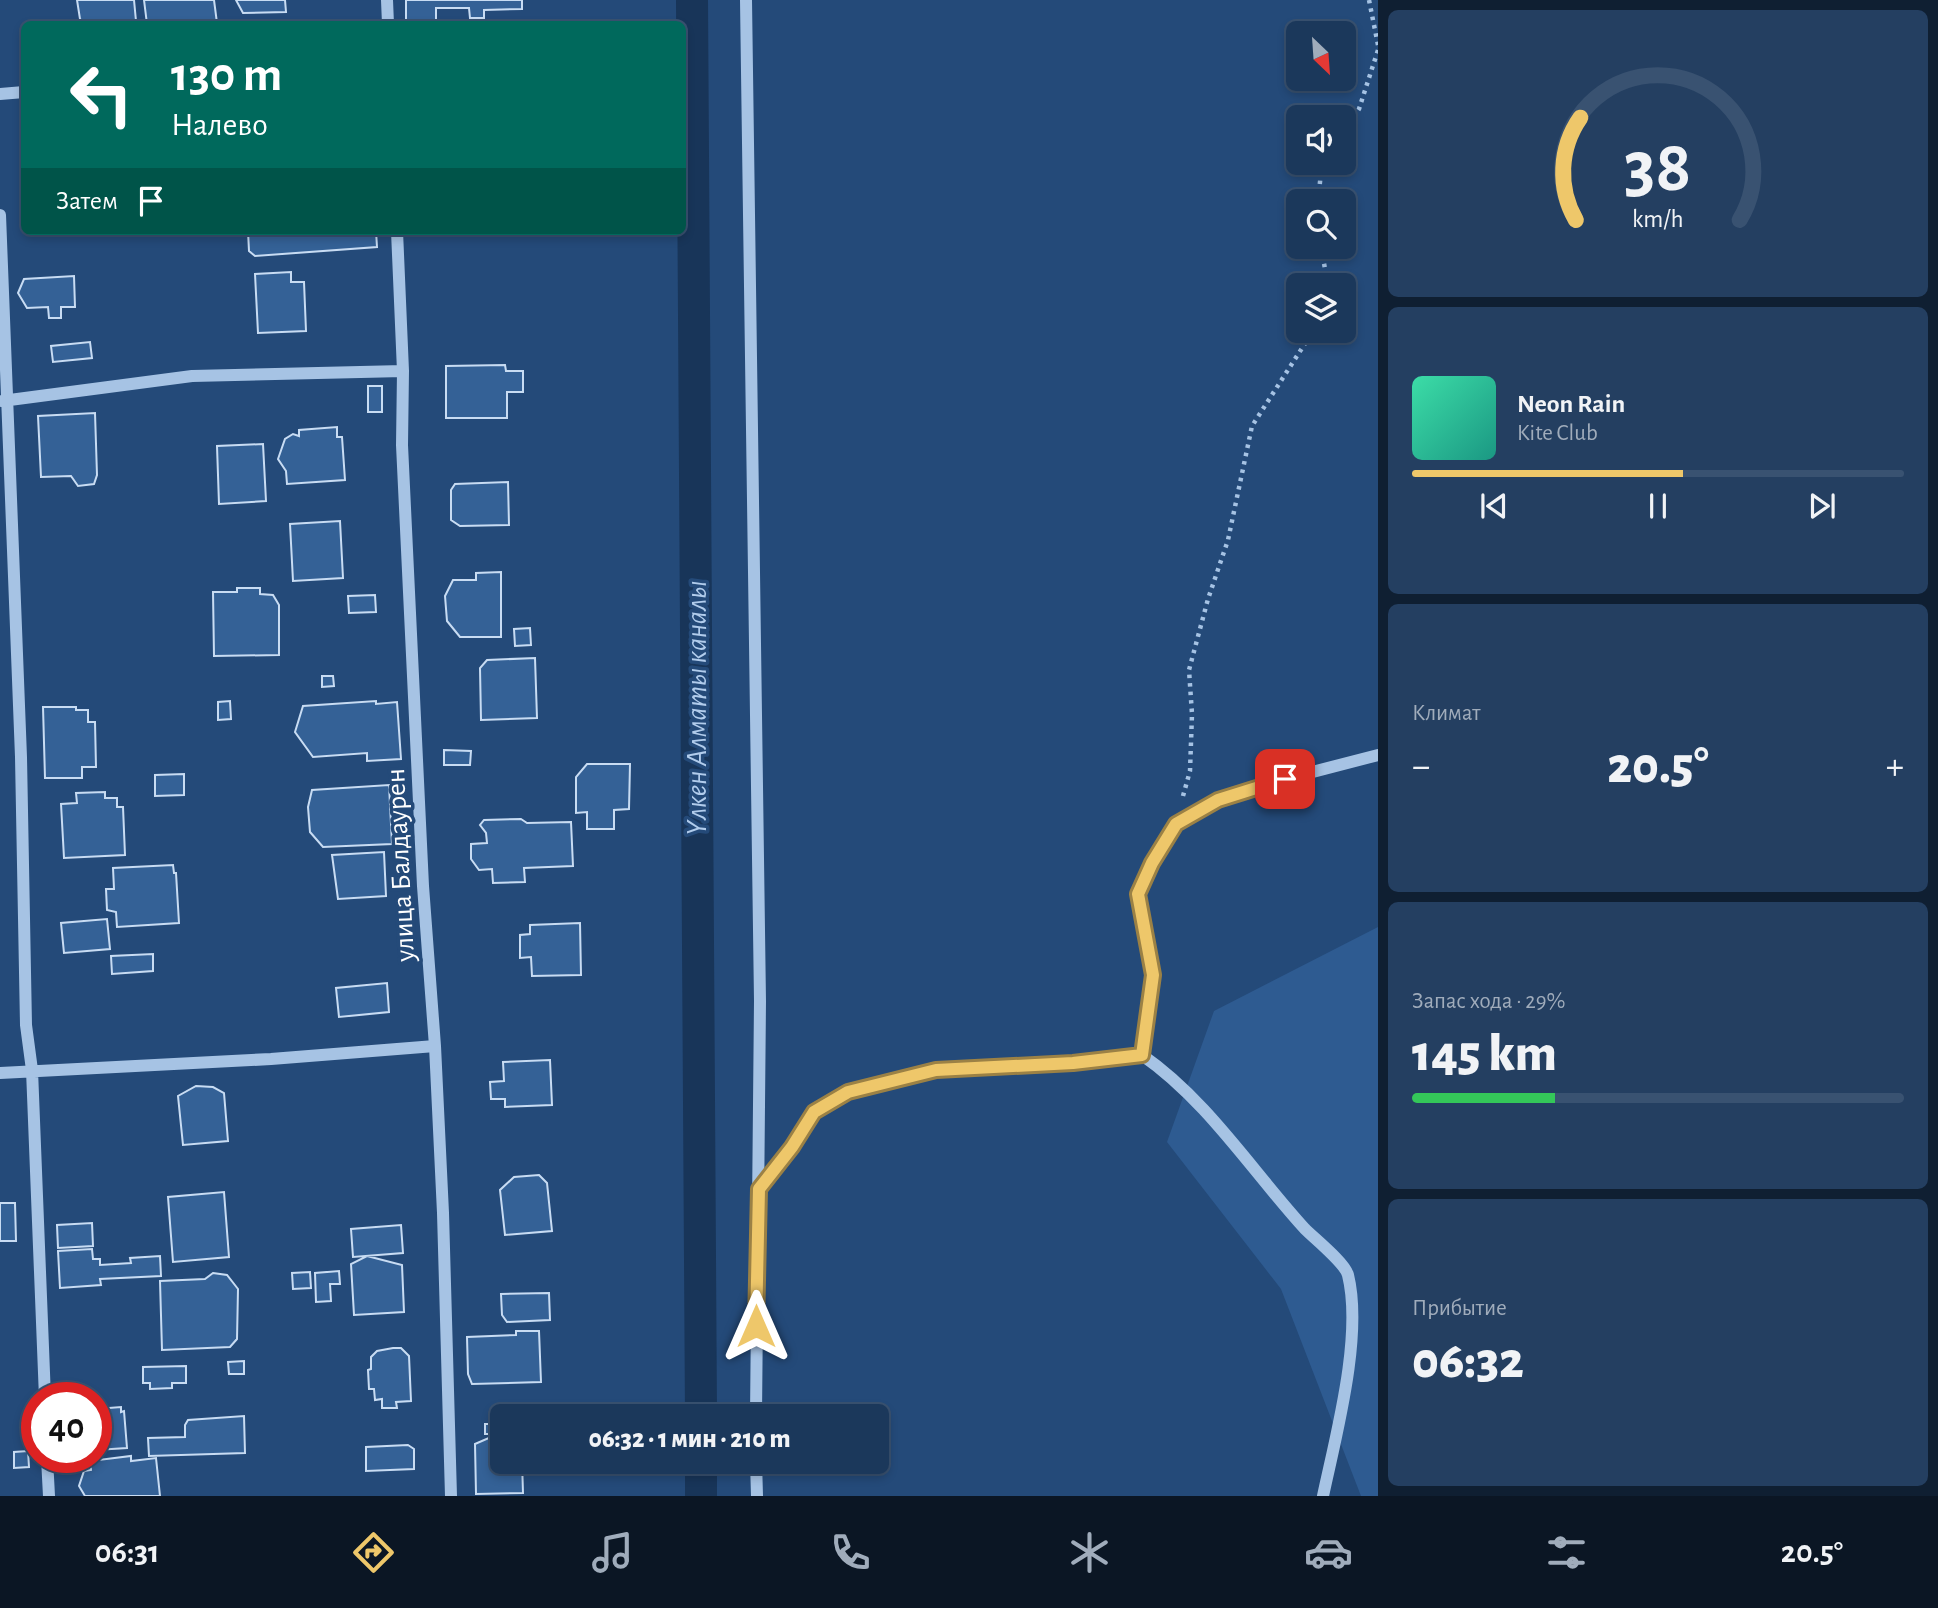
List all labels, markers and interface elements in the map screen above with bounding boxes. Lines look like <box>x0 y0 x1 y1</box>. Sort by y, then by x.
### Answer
north arrow <box>1286 21 1356 91</box>
map controls <box>1286 21 1356 343</box>
icon: left <box>56 49 147 140</box>
text: 130 m <box>171 51 282 100</box>
button: sound <box>1286 105 1356 175</box>
text: Налево <box>171 109 268 141</box>
text: 38 <box>1624 132 1692 205</box>
icon: arrive <box>132 182 170 220</box>
text: Затем <box>56 188 118 214</box>
button: search <box>1286 189 1356 259</box>
text: km/h <box>1632 206 1684 231</box>
button: layers <box>1286 273 1356 343</box>
text: Neon Rain <box>1517 391 1625 417</box>
text: Kite Club <box>1517 422 1598 445</box>
icon: previous <box>1475 487 1513 525</box>
icon: pause <box>1639 487 1677 525</box>
icon: next <box>1803 487 1841 525</box>
water label: Үлкен Алматы каналы <box>682 580 712 836</box>
text: Климат <box>1412 702 1481 725</box>
text: 20.5° <box>1607 740 1709 792</box>
text: − <box>1412 748 1430 786</box>
text: + <box>1886 748 1904 786</box>
pin <box>1255 749 1315 809</box>
icon: arrive <box>1266 760 1304 798</box>
street label: улица Балдаурен <box>382 767 420 963</box>
text: Запас хода · 29% <box>1412 990 1566 1013</box>
text: 145 km <box>1412 1028 1557 1080</box>
position arrow <box>719 1289 793 1363</box>
text: Прибытие <box>1412 1297 1507 1320</box>
text: 06:32 <box>1412 1335 1524 1387</box>
speed limit sign: 40 <box>21 1382 112 1473</box>
text: 06:32 · 1 мин · 210 m <box>588 1426 791 1452</box>
icon: directions <box>349 1528 398 1577</box>
icon: music <box>588 1528 637 1577</box>
icon: phone <box>826 1528 875 1577</box>
icon: climate <box>1065 1528 1114 1577</box>
icon: car <box>1304 1528 1353 1577</box>
icon: filters <box>1542 1528 1591 1577</box>
text: 06:31 <box>95 1536 160 1568</box>
text: 20.5° <box>1781 1536 1843 1568</box>

